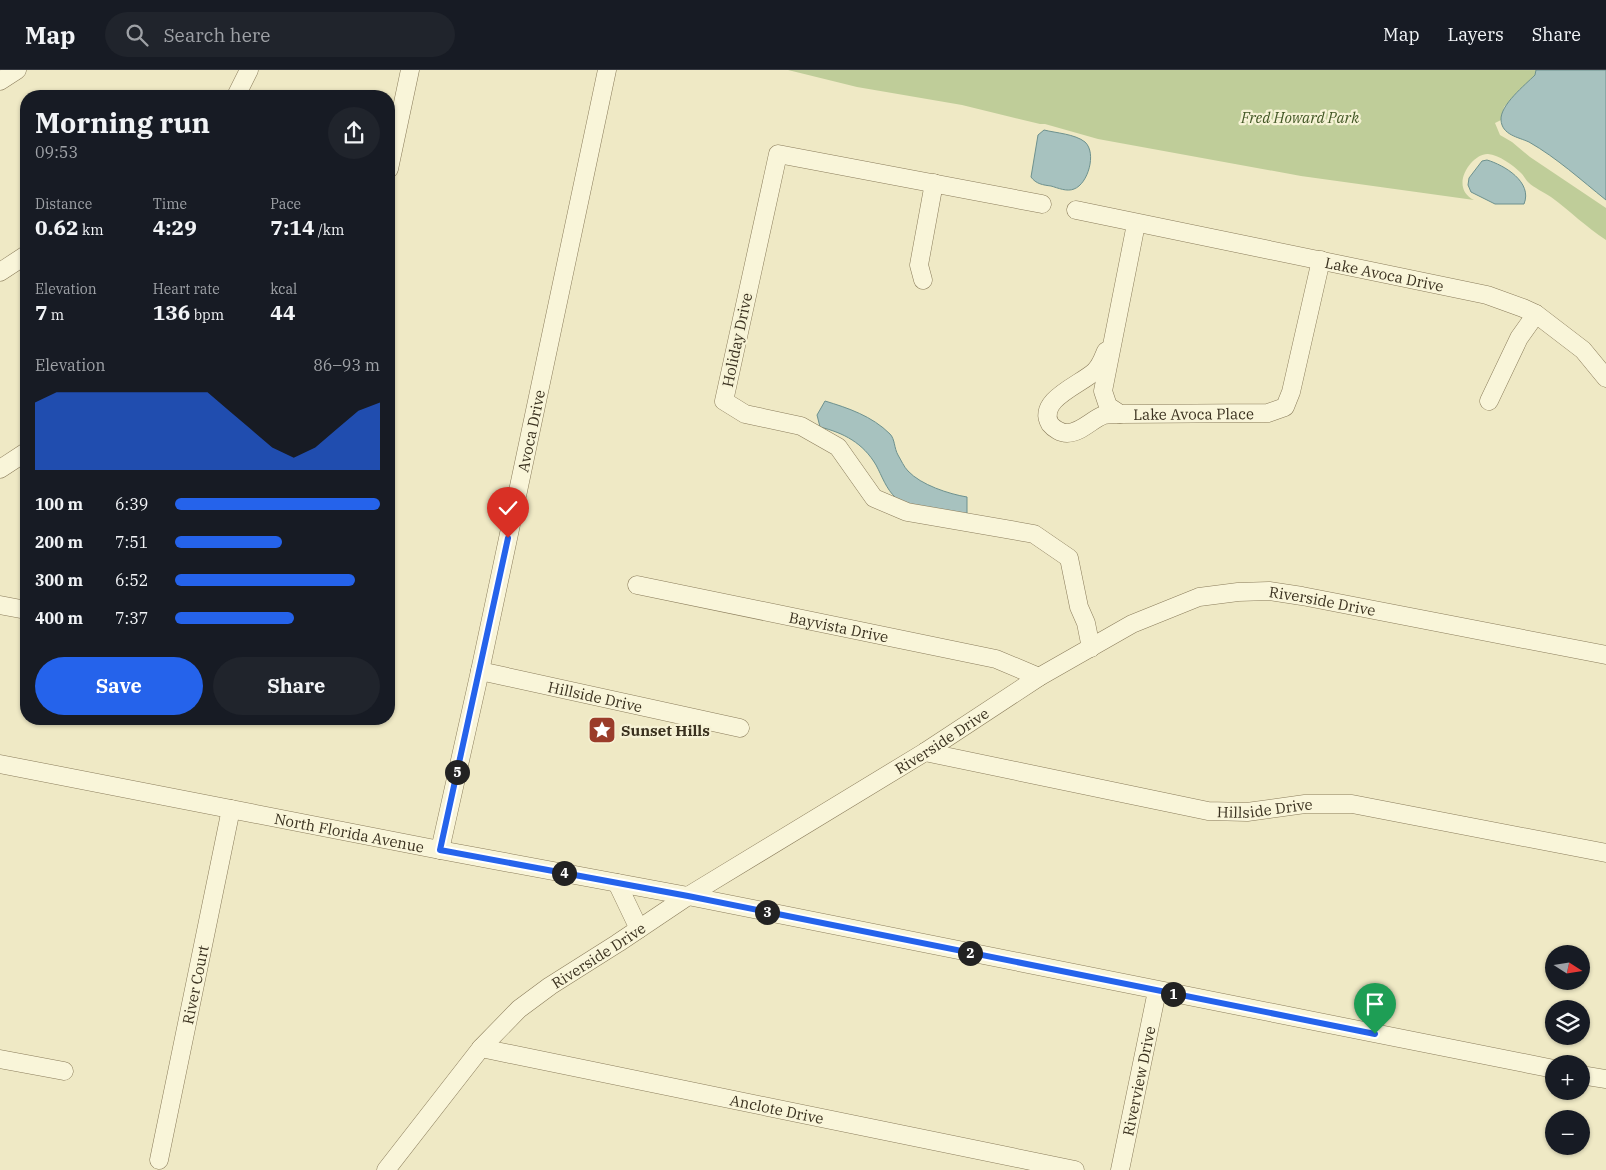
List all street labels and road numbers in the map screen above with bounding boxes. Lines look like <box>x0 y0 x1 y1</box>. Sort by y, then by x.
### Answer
street label: Lake Avoca Drive <box>1323 252 1446 295</box>
street label: Holiday Drive <box>718 291 756 389</box>
street label: Avoca Drive <box>513 388 549 474</box>
street label: Lake Avoca Place <box>1133 404 1254 423</box>
street label: Riverside Drive <box>1268 582 1377 620</box>
street label: Bayvista Drive <box>787 607 890 646</box>
street label: Hillside Drive <box>546 677 644 716</box>
street label: Riverside Drive <box>891 703 992 778</box>
street label: Hillside Drive <box>1217 795 1312 822</box>
street label: North Florida Avenue <box>273 808 426 856</box>
street label: Riverside Drive <box>548 918 649 992</box>
street label: River Court <box>178 943 212 1026</box>
street label: Riverview Drive <box>1118 1024 1159 1138</box>
street label: Anclote Drive <box>728 1090 825 1128</box>

